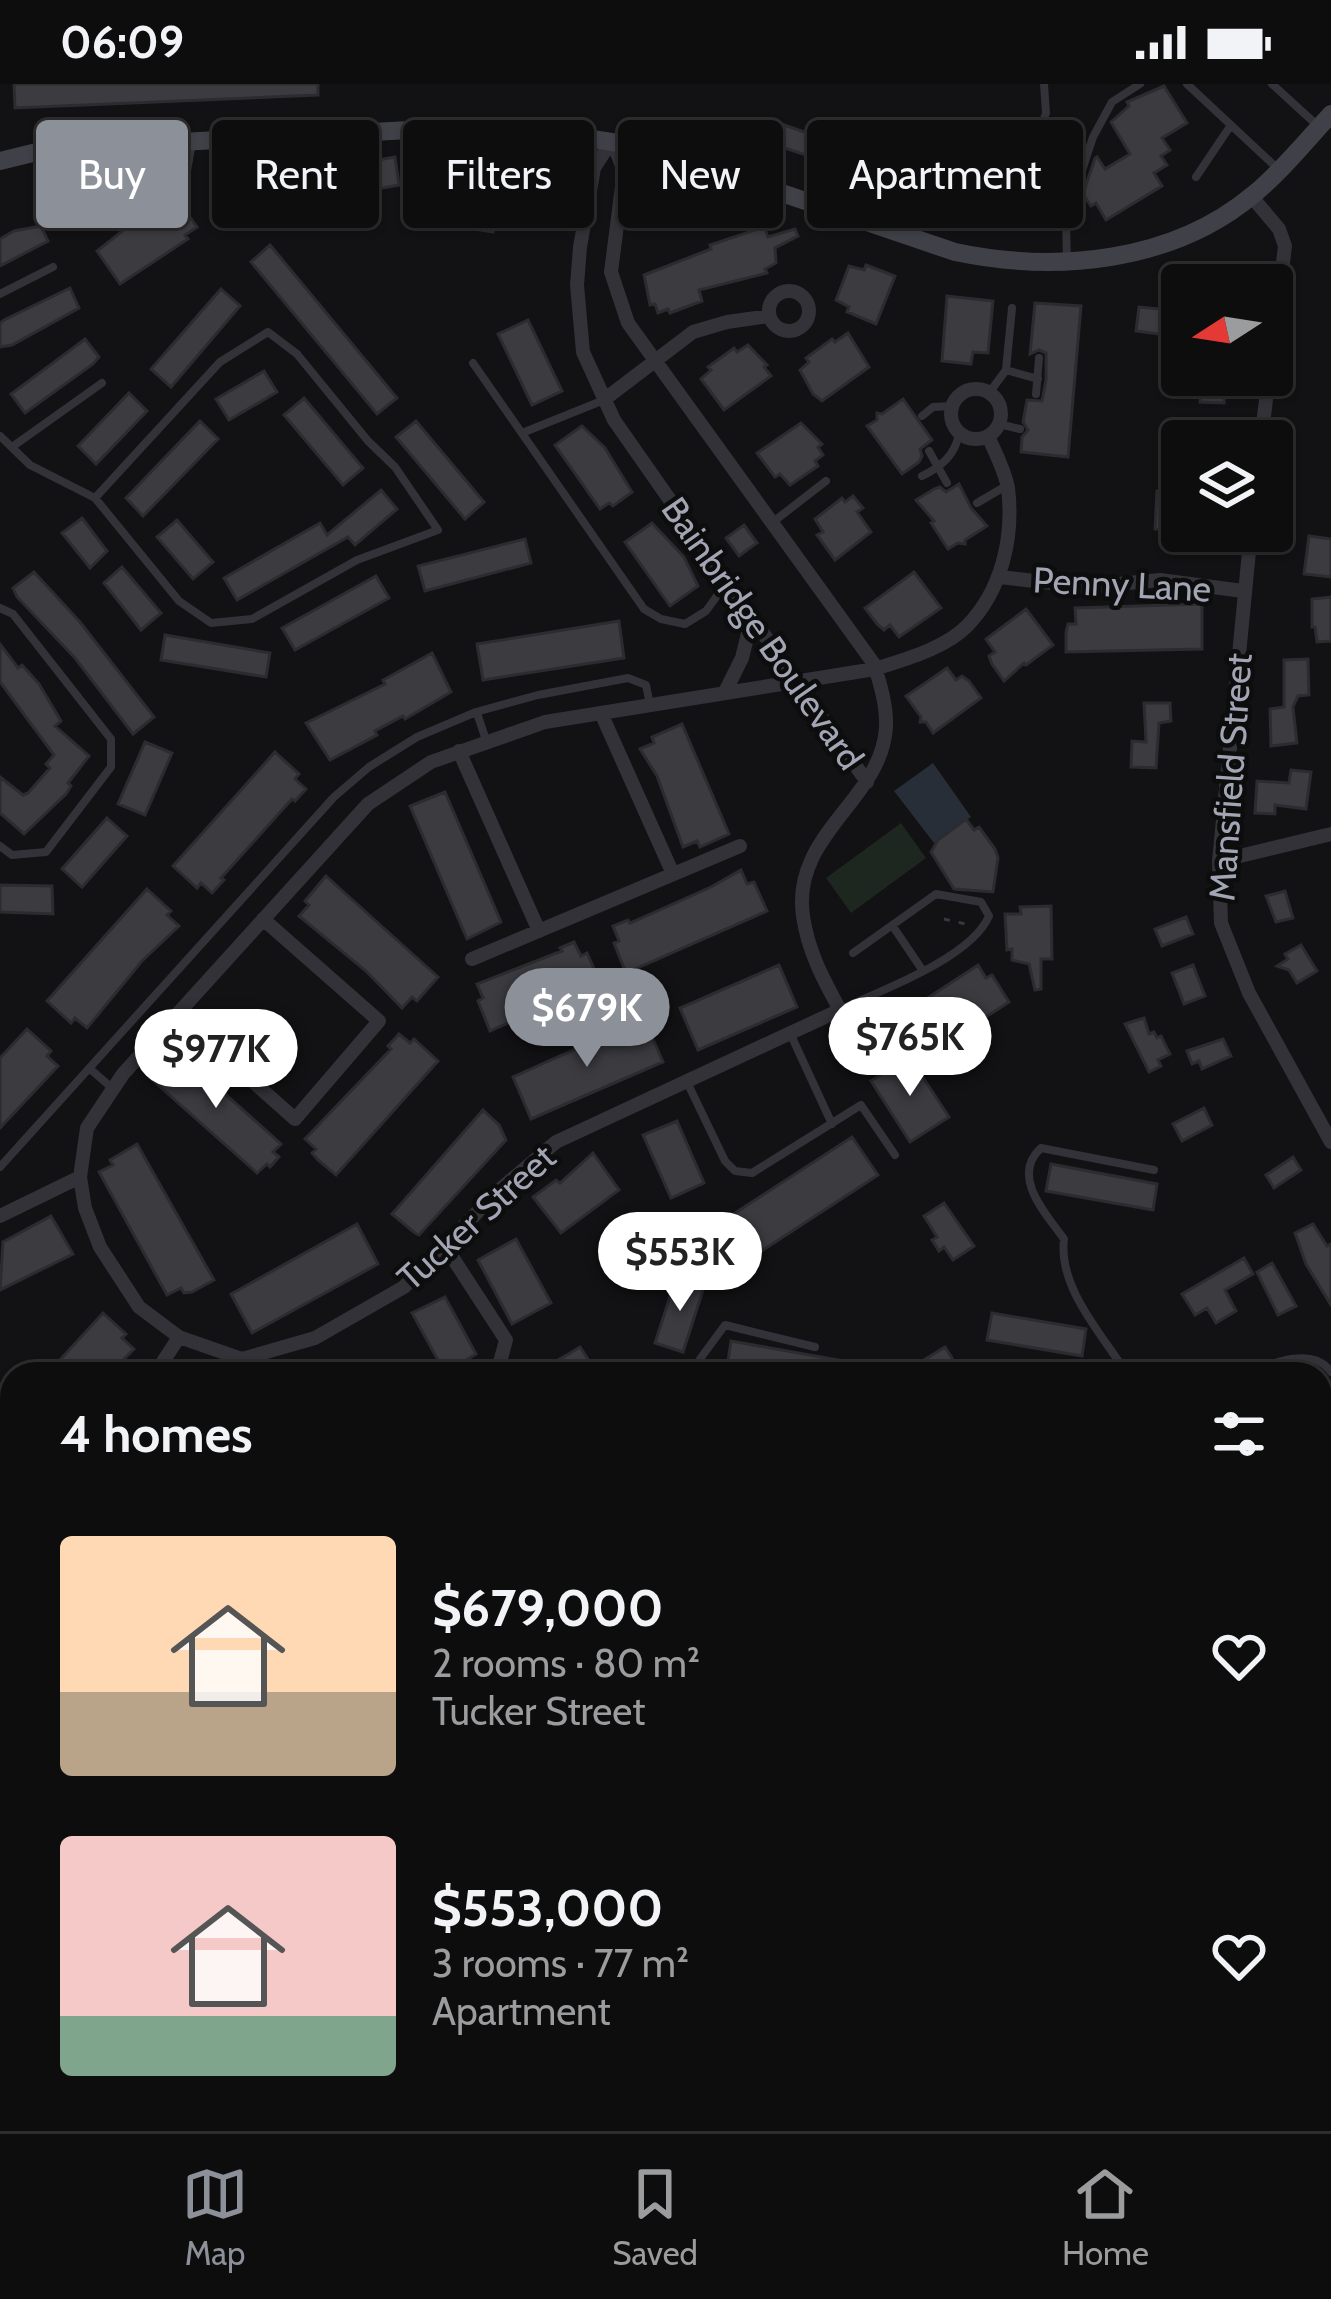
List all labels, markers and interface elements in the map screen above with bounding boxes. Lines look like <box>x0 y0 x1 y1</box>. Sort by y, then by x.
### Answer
text: 06:09 <box>60 15 184 69</box>
chip: Buy <box>36 120 188 228</box>
chip: Rent <box>212 120 379 228</box>
chip: Filters <box>403 120 594 228</box>
chip: New <box>618 120 783 228</box>
chip: Apartment <box>807 120 1083 228</box>
north arrow <box>1161 264 1293 396</box>
map controls <box>1161 264 1293 552</box>
button: layers <box>1161 420 1293 552</box>
street label: Bainbridge Boulevard <box>653 488 873 778</box>
street label: Penny Lane <box>1032 557 1212 611</box>
street label: Mansfield Street <box>1199 652 1261 902</box>
pin: $679K <box>503 968 671 1070</box>
text: $679K <box>532 983 642 1031</box>
pin: $765K <box>826 997 994 1099</box>
pin: $977K <box>132 1009 300 1111</box>
text: $765K <box>856 1012 964 1060</box>
text: $977K <box>162 1024 270 1072</box>
street label: Tucker Street <box>388 1135 564 1299</box>
pin: $553K <box>596 1212 764 1314</box>
text: $553K <box>625 1227 735 1275</box>
icon: filters <box>1206 1401 1272 1467</box>
text: 4 homes <box>60 1403 252 1465</box>
text: $679,000 <box>432 1577 663 1639</box>
icon: home <box>156 1584 300 1728</box>
icon: heart <box>1206 1623 1272 1689</box>
text: 2 rooms · 80 m² <box>432 1639 700 1687</box>
text: Tucker Street <box>432 1687 645 1735</box>
text: $553,000 <box>432 1877 663 1939</box>
icon: home <box>156 1884 300 2028</box>
icon: heart <box>1206 1923 1272 1989</box>
text: 3 rooms · 77 m² <box>432 1939 689 1987</box>
text: Apartment <box>432 1987 611 2035</box>
tab: Map <box>182 2161 248 2273</box>
tab: Saved <box>612 2161 698 2273</box>
tab: Home <box>1062 2161 1149 2273</box>

